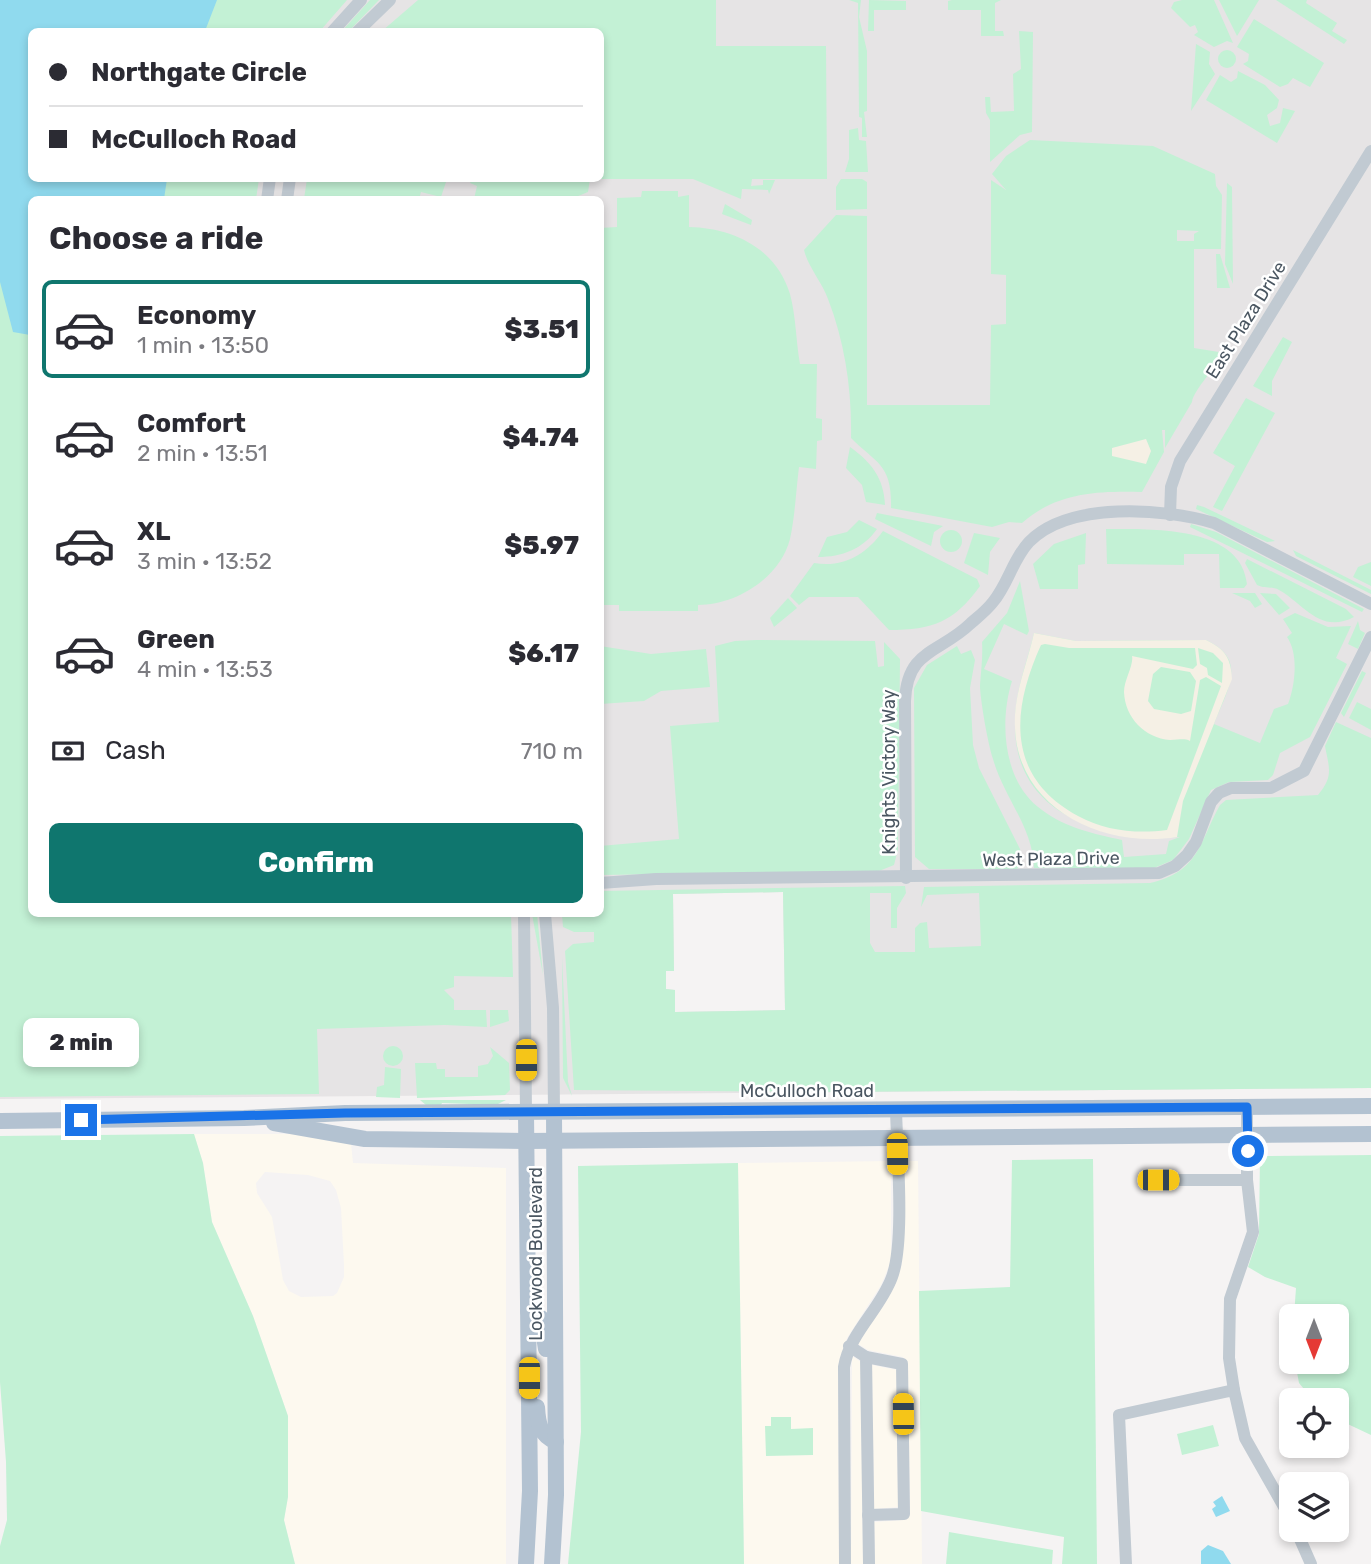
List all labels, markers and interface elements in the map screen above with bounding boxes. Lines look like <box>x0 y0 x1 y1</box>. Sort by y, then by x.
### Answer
text: Northgate Circle <box>91 57 307 88</box>
text: McCulloch Road <box>91 124 297 155</box>
text: Choose a ride <box>49 219 263 257</box>
street label: East Plaza Drive <box>1201 257 1291 383</box>
icon: car <box>53 298 116 361</box>
text: Economy <box>137 300 256 331</box>
text: $3.51 <box>505 314 579 345</box>
text: 1 min · 13:50 <box>137 331 269 359</box>
icon: car <box>53 406 116 469</box>
text: Comfort <box>137 408 246 439</box>
text: $4.74 <box>503 422 579 453</box>
text: 2 min · 13:51 <box>137 439 268 467</box>
icon: car <box>53 514 116 577</box>
text: XL <box>137 516 170 547</box>
text: $5.97 <box>504 530 579 561</box>
text: 3 min · 13:52 <box>137 547 272 575</box>
icon: car <box>53 622 116 685</box>
text: Green <box>137 624 215 655</box>
text: $6.17 <box>508 638 579 669</box>
text: 4 min · 13:53 <box>137 655 273 683</box>
street label: Knights Victory Way <box>878 689 900 855</box>
icon: cash <box>49 732 87 770</box>
text: Cash <box>105 735 166 766</box>
text: 710 m <box>521 737 583 765</box>
button: Confirm <box>49 823 583 903</box>
street label: West Plaza Drive <box>982 847 1120 871</box>
callout: 2 min <box>23 1018 139 1068</box>
text: 2 min <box>49 1028 113 1056</box>
car <box>516 1039 537 1081</box>
street label: McCulloch Road <box>740 1080 874 1102</box>
route end <box>65 1104 97 1136</box>
car <box>887 1133 908 1175</box>
route start <box>1232 1135 1264 1167</box>
street label: Lockwood Boulevard <box>525 1167 547 1341</box>
car <box>1138 1170 1180 1191</box>
north arrow <box>1279 1304 1349 1374</box>
map controls <box>1279 1304 1349 1542</box>
car <box>519 1357 540 1399</box>
button: locate <box>1279 1388 1349 1458</box>
car <box>893 1393 914 1435</box>
button: layers <box>1279 1472 1349 1542</box>

